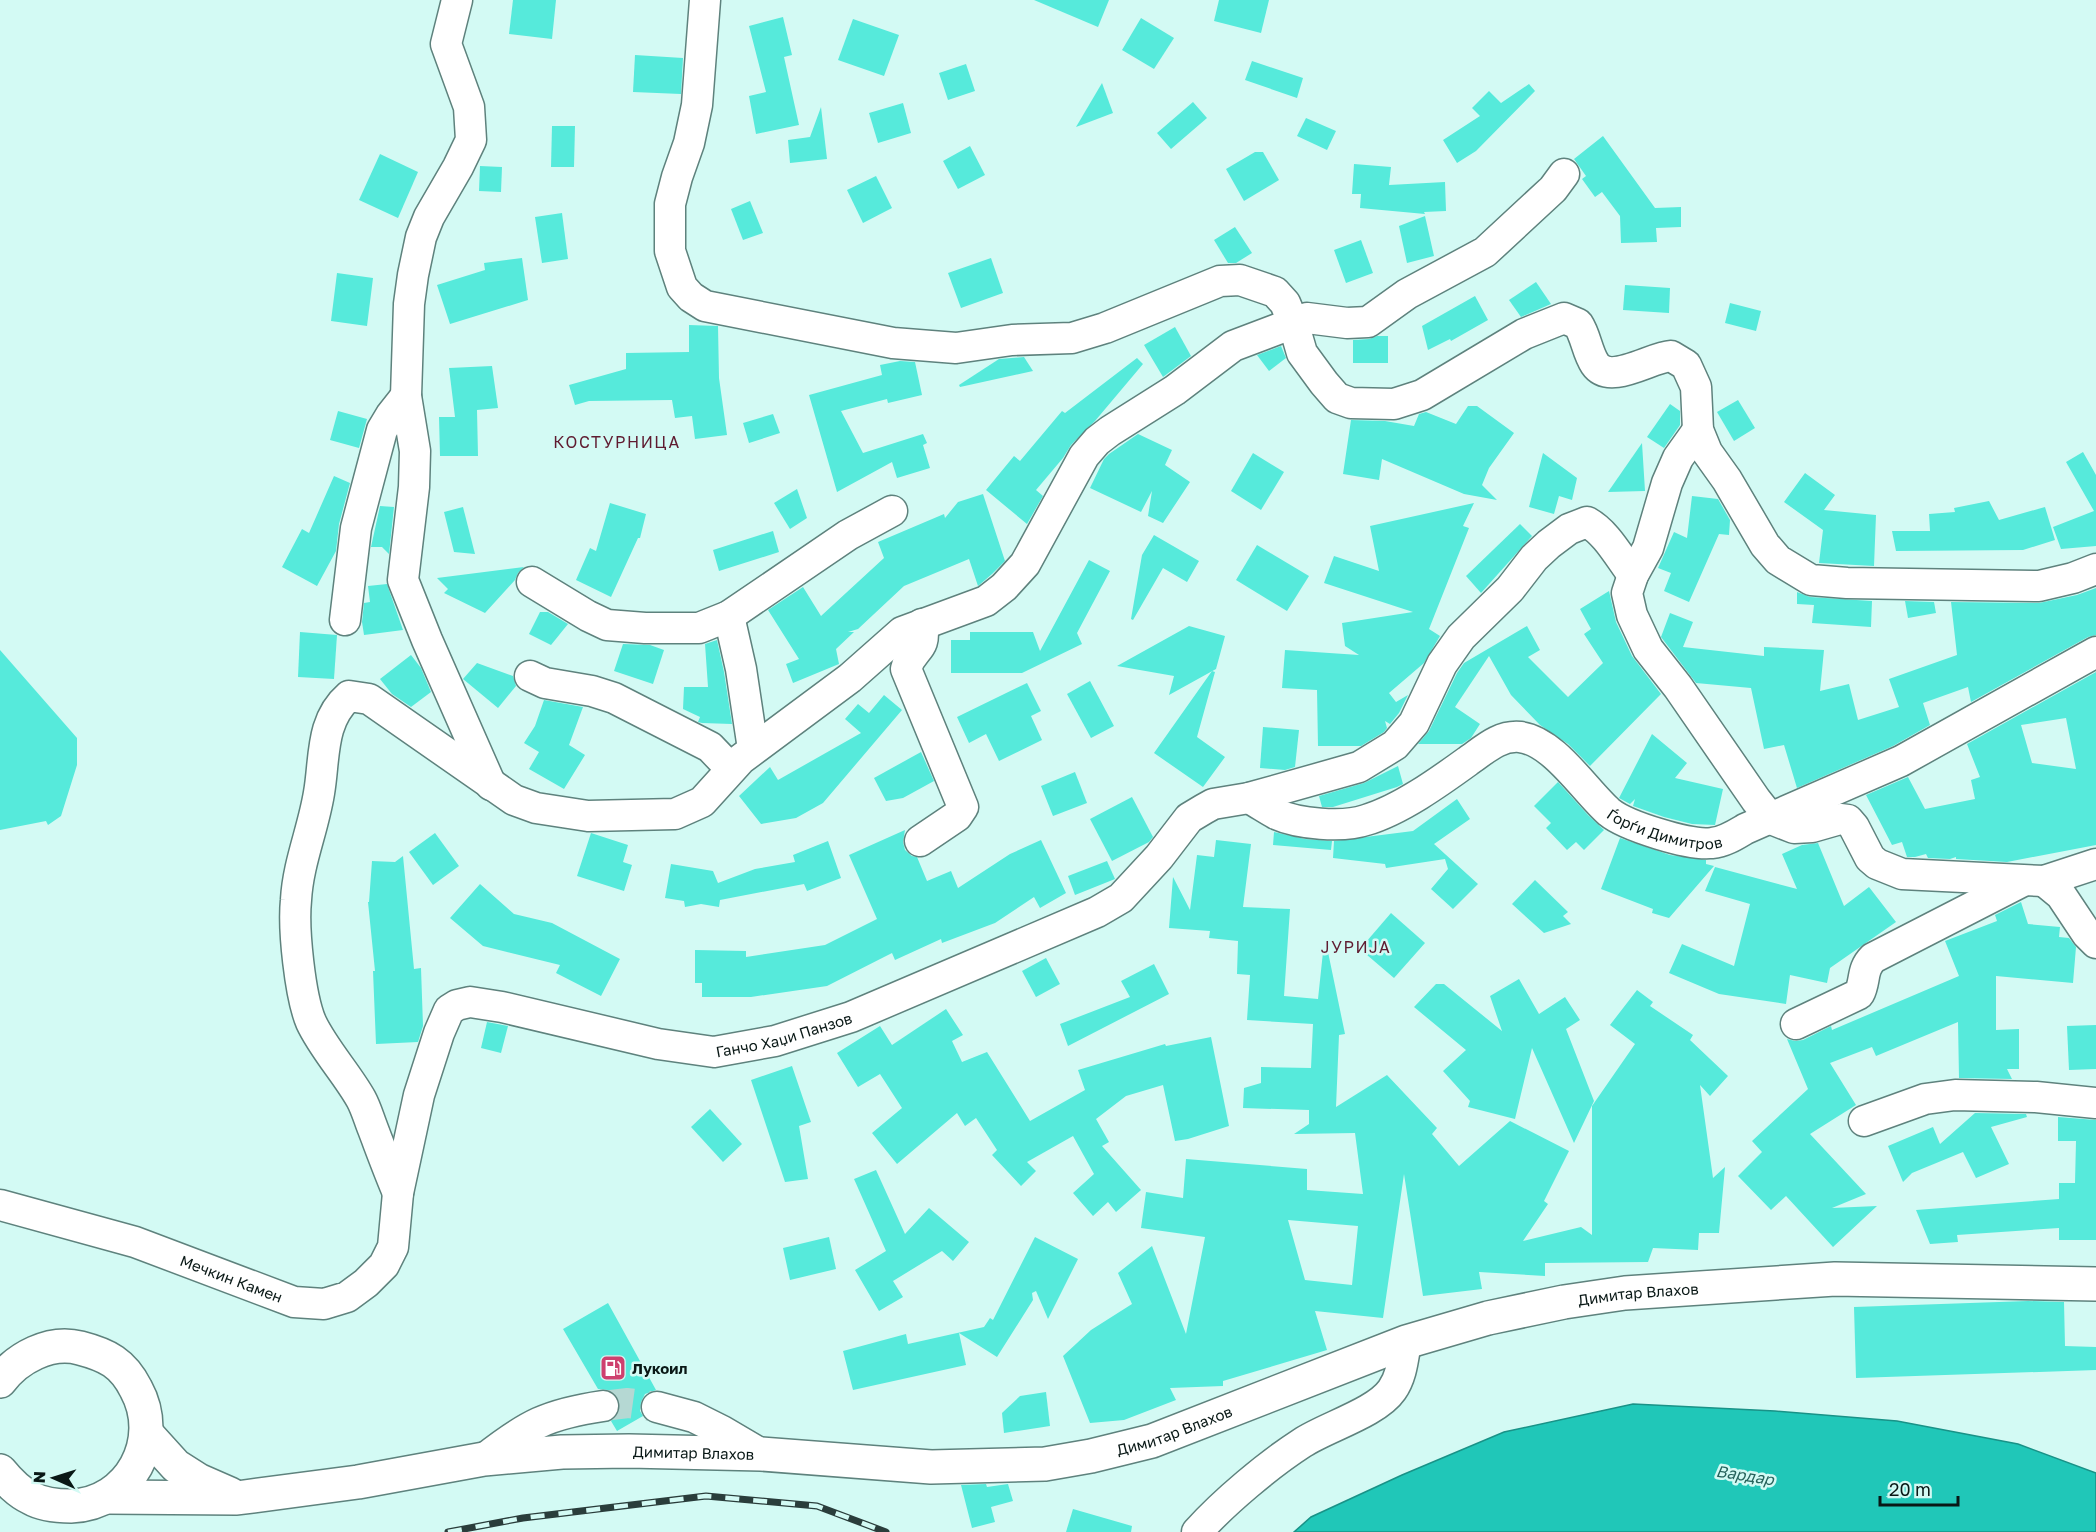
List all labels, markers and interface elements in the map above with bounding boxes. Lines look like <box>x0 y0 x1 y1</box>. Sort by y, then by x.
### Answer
district label: КОСТУРНИЦА <box>553 432 681 452</box>
street label: Ѓорѓи Димитров <box>1604 805 1724 852</box>
district label: ЈУРИЈА <box>1321 937 1391 957</box>
street label: Ганчо Хаџи Панзов <box>714 1008 854 1060</box>
street label: Мечкин Камен <box>178 1251 285 1306</box>
street label: Димитар Влахов <box>1577 1279 1699 1309</box>
fuel station icon: Лукоил <box>598 1353 628 1383</box>
place label: Лукоил <box>632 1359 687 1377</box>
street label: Димитар Влахов <box>1115 1402 1235 1458</box>
street label: Димитар Влахов <box>633 1442 754 1463</box>
north arrow <box>24 1448 84 1508</box>
water label: Вардар <box>1715 1461 1776 1490</box>
scale bar <box>1880 1469 1958 1507</box>
text: N <box>29 1471 49 1484</box>
text: 20 m <box>1889 1478 1931 1500</box>

